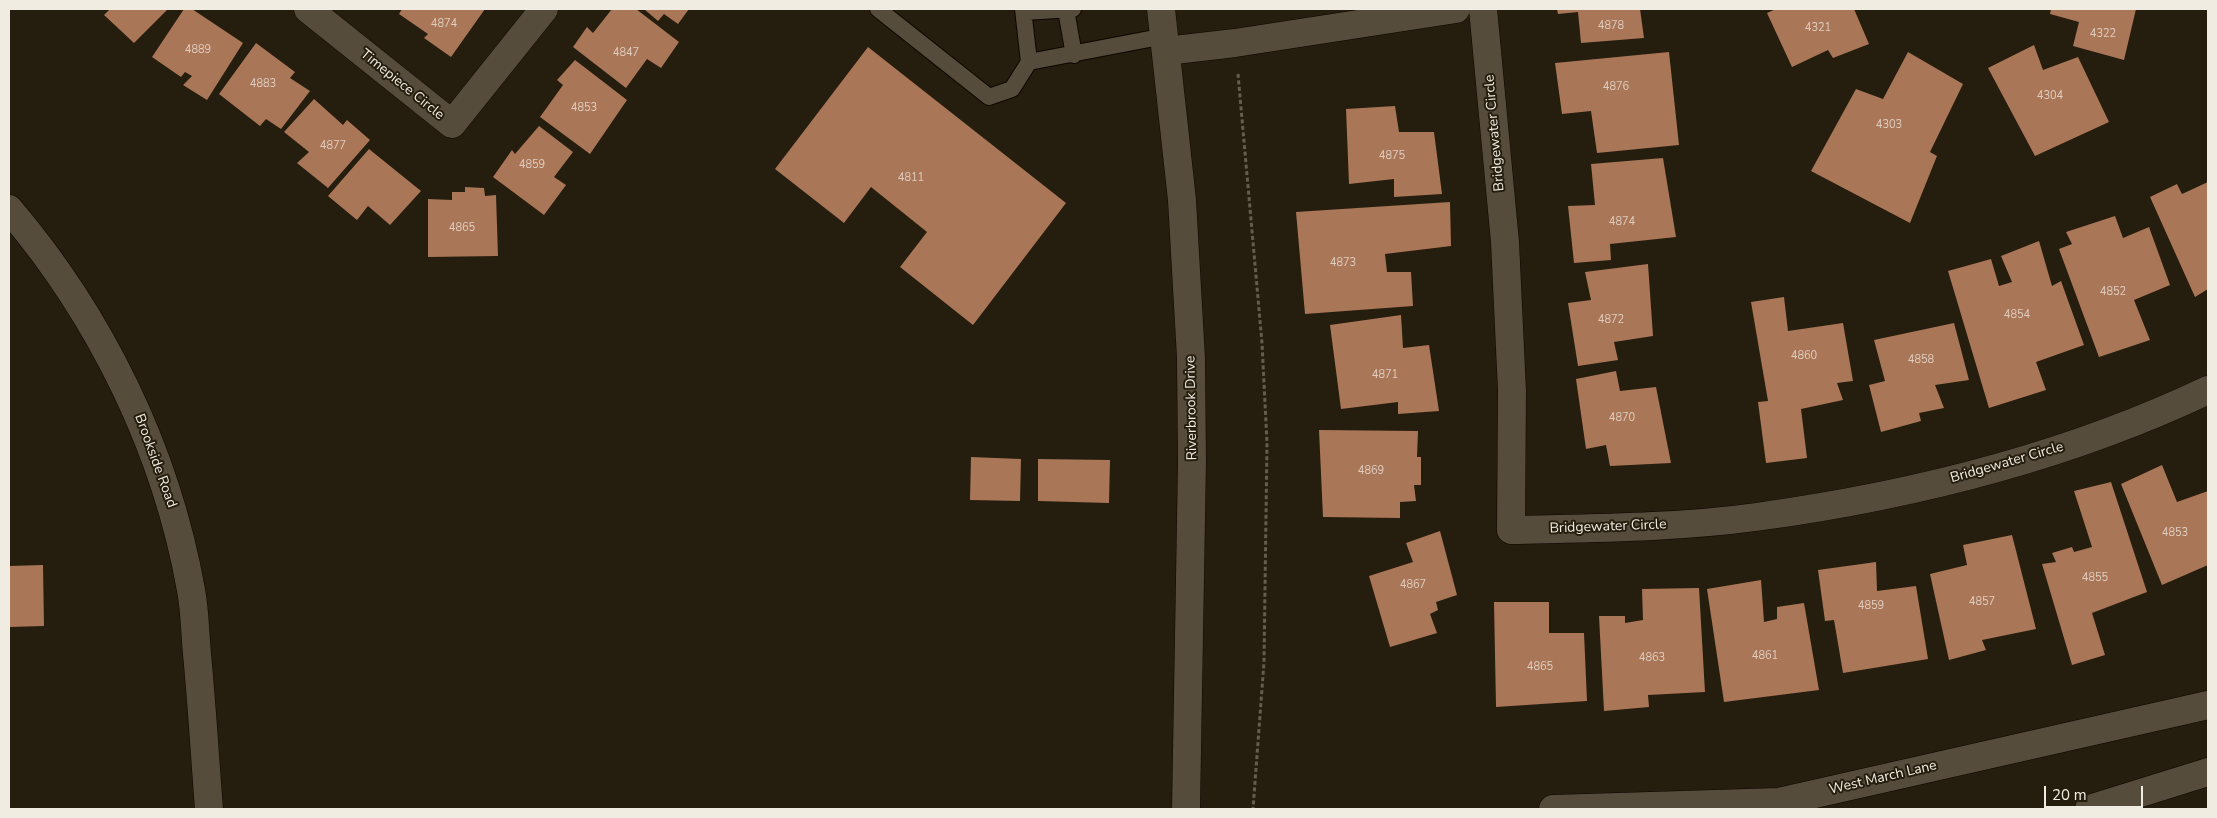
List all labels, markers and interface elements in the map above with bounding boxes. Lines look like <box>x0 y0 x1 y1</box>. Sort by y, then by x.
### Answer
house number: 4874 <box>431 17 457 31</box>
house number: 4878 <box>1598 19 1624 33</box>
house number: 4321 <box>1805 21 1831 35</box>
house number: 4322 <box>2090 27 2116 41</box>
house number: 4889 <box>185 43 211 57</box>
street label: Timepiece Circle <box>357 46 447 124</box>
house number: 4847 <box>613 46 639 60</box>
street label: Bridgewater Circle <box>1482 74 1508 192</box>
house number: 4883 <box>250 77 276 91</box>
house number: 4876 <box>1603 80 1629 94</box>
house number: 4304 <box>2037 89 2063 103</box>
house number: 4853 <box>571 101 597 115</box>
house number: 4303 <box>1876 118 1902 132</box>
house number: 4877 <box>320 139 346 153</box>
house number: 4875 <box>1379 149 1405 163</box>
house number: 4859 <box>519 158 545 172</box>
house number: 4811 <box>898 171 924 185</box>
house number: 4874 <box>1609 215 1635 229</box>
house number: 4865 <box>449 221 475 235</box>
house number: 4873 <box>1330 256 1356 270</box>
house number: 4852 <box>2100 285 2126 299</box>
house number: 4854 <box>2004 308 2030 322</box>
house number: 4872 <box>1598 313 1624 327</box>
house number: 4860 <box>1791 349 1817 363</box>
house number: 4858 <box>1908 353 1934 367</box>
street label: Riverbrook Drive <box>1183 356 1201 460</box>
house number: 4871 <box>1372 368 1398 382</box>
house number: 4870 <box>1609 411 1635 425</box>
street label: Brookside Road <box>130 412 180 510</box>
street label: Bridgewater Circle <box>1948 439 2066 487</box>
house number: 4869 <box>1358 464 1384 478</box>
street label: Bridgewater Circle <box>1549 517 1667 537</box>
house number: 4853 <box>2162 526 2188 540</box>
house number: 4855 <box>2082 571 2108 585</box>
house number: 4867 <box>1400 578 1426 592</box>
house number: 4857 <box>1969 595 1995 609</box>
house number: 4859 <box>1858 599 1884 613</box>
house number: 4861 <box>1752 649 1778 663</box>
house number: 4863 <box>1639 651 1665 665</box>
house number: 4865 <box>1527 660 1553 674</box>
street label: West March Lane <box>1828 757 1938 799</box>
scale bar <box>2047 776 2146 808</box>
text: 20 m <box>2052 785 2087 805</box>

